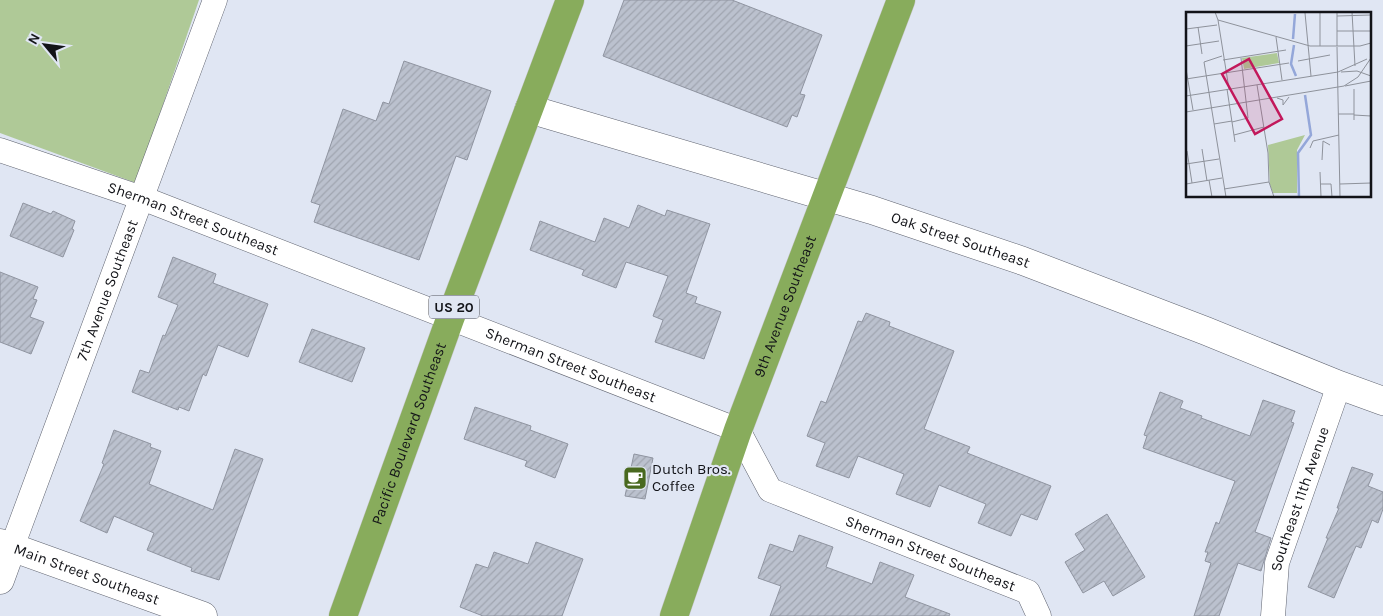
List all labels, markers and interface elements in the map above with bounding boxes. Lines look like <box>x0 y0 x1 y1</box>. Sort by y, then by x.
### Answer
inset map <box>1186 12 1370 198</box>
north arrow <box>20 20 70 70</box>
text: N <box>24 30 44 47</box>
street label: Sherman Street Southeast <box>105 178 282 259</box>
street label: Oak Street Southeast <box>889 208 1033 272</box>
street label: 7th Avenue Southeast <box>73 217 142 363</box>
street label: 9th Avenue Southeast <box>750 232 820 380</box>
road number: US 20 <box>429 296 479 318</box>
street label: Sherman Street Southeast <box>483 324 659 406</box>
street label: Pacific Boulevard Southeast <box>368 340 450 527</box>
street label: Southeast 11th Avenue <box>1267 424 1333 572</box>
place label: Dutch Bros. Coffee <box>652 460 731 495</box>
cafe icon: Dutch Bros. Coffee <box>622 465 648 491</box>
street label: Sherman Street Southeast <box>843 512 1019 595</box>
street label: Main Street Southeast <box>11 540 162 609</box>

